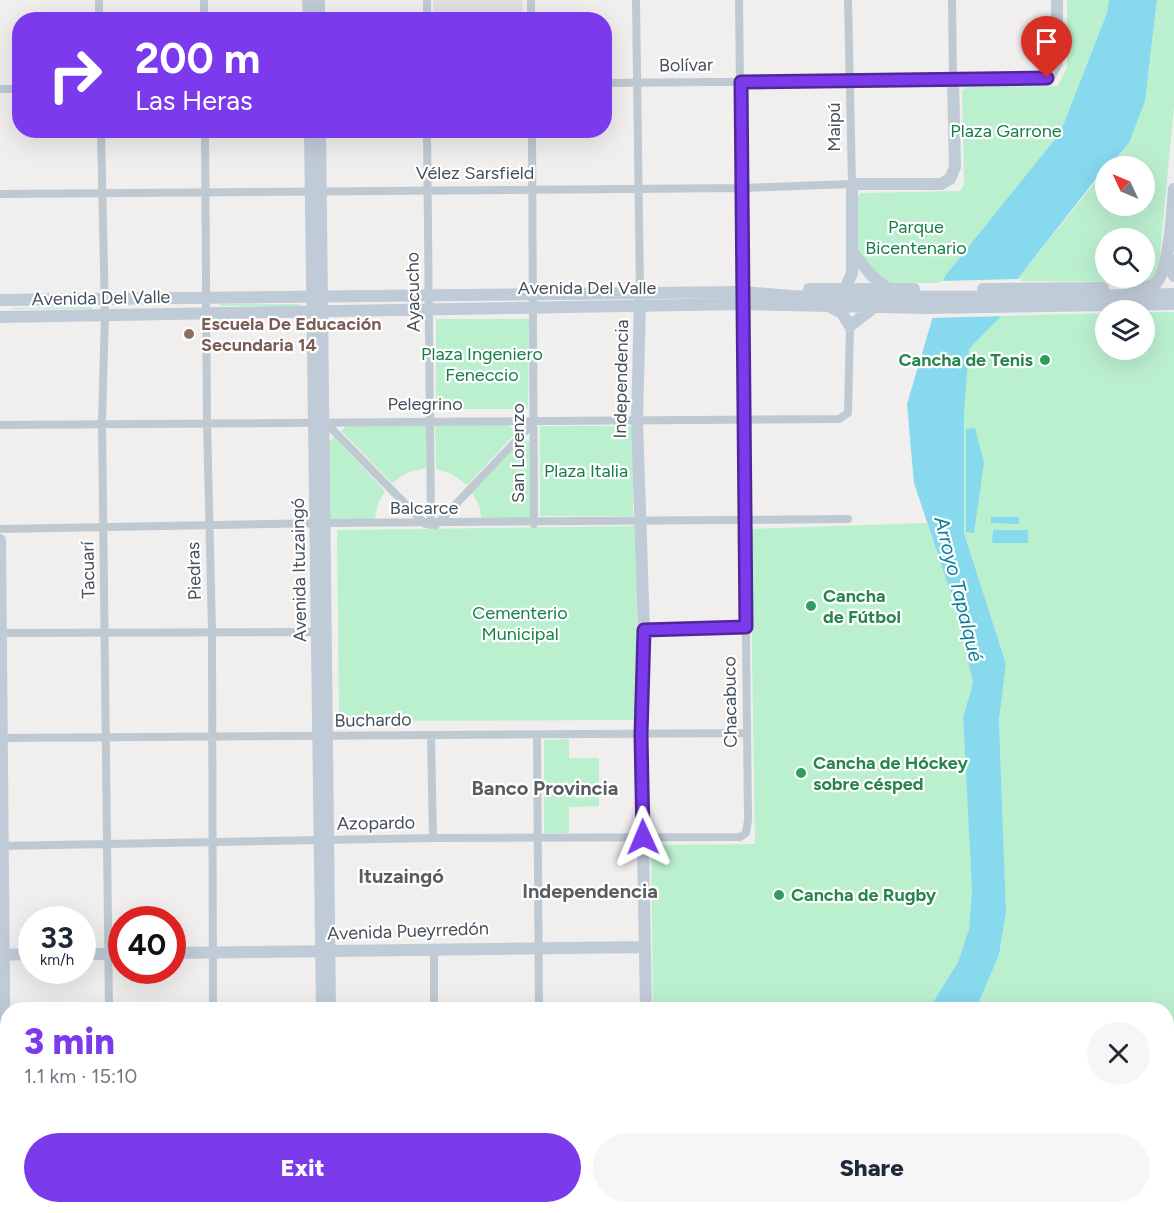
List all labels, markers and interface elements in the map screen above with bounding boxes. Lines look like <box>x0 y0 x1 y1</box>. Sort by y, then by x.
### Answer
pin <box>1021 16 1072 78</box>
icon: arrive <box>1030 25 1063 58</box>
text: 200 m <box>135 33 260 84</box>
icon: right <box>36 36 114 114</box>
street label: Bolívar <box>659 54 713 76</box>
text: Las Heras <box>135 84 253 117</box>
street label: Maipú <box>823 102 845 152</box>
park label: Plaza Garrone <box>950 120 1062 142</box>
north arrow <box>1095 156 1155 216</box>
map controls <box>1095 156 1155 360</box>
street label: Vélez Sarsfield <box>416 162 534 184</box>
park label: Parque Bicentenario <box>865 216 967 259</box>
button: search <box>1095 228 1155 288</box>
street label: Ayacucho <box>401 252 425 332</box>
street label: Avenida Del Valle <box>518 277 656 299</box>
street label: Avenida Del Valle <box>31 286 171 310</box>
button: layers <box>1095 300 1155 360</box>
place label: Escuela De Educación Secundaria 14 <box>201 313 381 356</box>
street label: Independencia <box>609 319 633 439</box>
marker: Escuela De Educación Secundaria 14 <box>182 327 196 341</box>
park label: Plaza Ingeniero Feneccio <box>421 343 543 386</box>
place label: Cancha de Tenis <box>899 349 1034 371</box>
marker: Cancha de Tenis <box>1038 353 1052 367</box>
street label: Pelegrino <box>387 393 463 415</box>
street label: San Lorenzo <box>507 403 529 503</box>
park label: Plaza Italia <box>544 460 628 482</box>
street label: Balcarce <box>390 497 459 519</box>
street label: Avenida Ituzaingó <box>287 498 311 642</box>
water label: Arroyo Tapalqué <box>929 513 989 664</box>
street label: Tacuarí <box>76 540 99 599</box>
street label: Piedras <box>182 541 206 601</box>
place label: Cancha de Fútbol <box>823 585 901 628</box>
marker: Cancha de Fútbol <box>804 599 818 613</box>
park label: Cementerio Municipal <box>472 602 568 645</box>
street label: Chacabuco <box>718 656 742 748</box>
street label: Buchardo <box>334 708 412 732</box>
place label: Cancha de Hóckey sobre césped <box>813 752 968 795</box>
marker: Cancha de Hóckey sobre césped <box>794 766 808 780</box>
district label: Banco Provincia <box>472 776 618 800</box>
position arrow <box>611 805 675 869</box>
street label: Azopardo <box>337 811 415 835</box>
district label: Ituzaingó <box>358 864 444 888</box>
district label: Independencia <box>522 879 658 903</box>
place label: Cancha de Rugby <box>791 884 937 906</box>
marker: Cancha de Rugby <box>772 888 786 902</box>
speed limit sign: 40 <box>108 906 186 984</box>
street label: Avenida Pueyrredón <box>327 917 489 945</box>
text: 33 <box>40 919 74 956</box>
text: km/h <box>40 951 74 969</box>
text: 3 min <box>24 1020 115 1063</box>
button: close <box>1087 1022 1150 1085</box>
text: 1.1 km · 15:10 <box>24 1064 137 1088</box>
button: Exit <box>24 1133 581 1202</box>
button: Share <box>593 1133 1150 1202</box>

